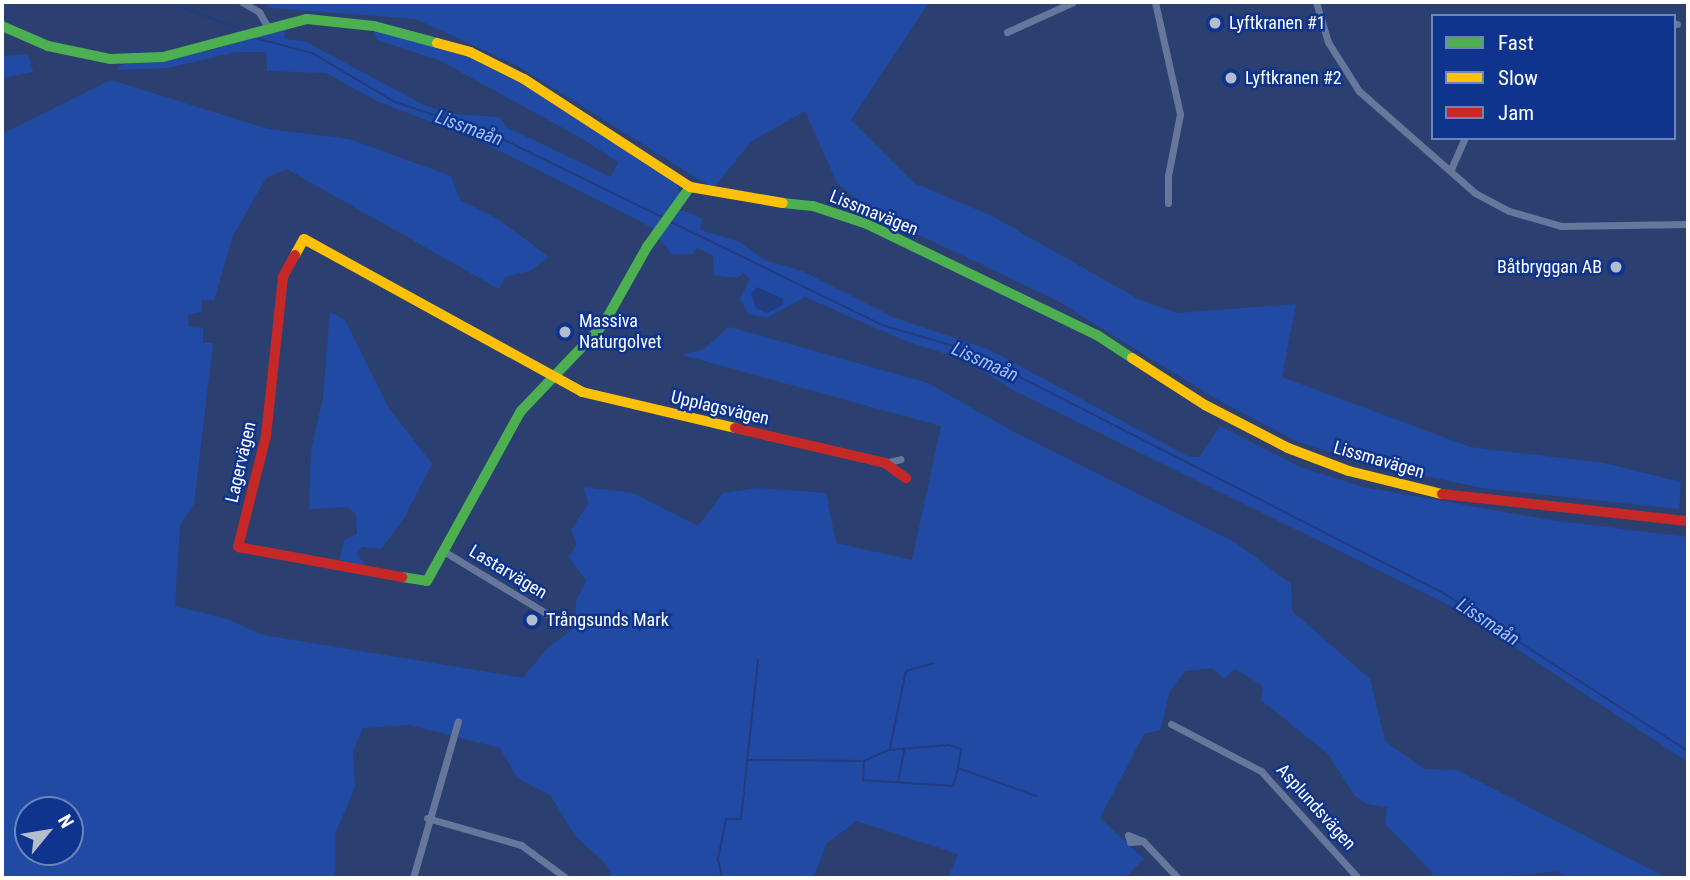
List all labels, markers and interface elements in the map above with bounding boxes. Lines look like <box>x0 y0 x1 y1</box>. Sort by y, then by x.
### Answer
place label: Lyftkranen #1 <box>1229 12 1326 34</box>
legend <box>1431 14 1676 140</box>
marker: Lyftkranen #1 <box>1207 15 1223 31</box>
text: Fast <box>1498 31 1534 55</box>
text: Slow <box>1498 66 1538 90</box>
place label: Lyftkranen #2 <box>1245 67 1342 89</box>
marker: Lyftkranen #2 <box>1223 70 1239 86</box>
text: Jam <box>1498 101 1534 125</box>
water label: Lissmaån <box>432 105 506 151</box>
street label: Lissmavägen <box>827 185 921 241</box>
place label: Båtbryggan AB <box>1497 256 1602 278</box>
marker: Båtbryggan AB <box>1608 259 1624 275</box>
place label: Massiva Naturgolvet <box>579 311 662 354</box>
marker: Massiva Naturgolvet <box>557 324 573 340</box>
water label: Lissmaån <box>948 337 1022 387</box>
street label: Upplagsvägen <box>669 386 771 430</box>
street label: Lagervägen <box>221 419 261 505</box>
street label: Lissmavägen <box>1331 437 1427 483</box>
street label: Lastarvägen <box>465 540 551 604</box>
water label: Lissmaån <box>1452 593 1524 651</box>
place label: Trångsunds Mark <box>546 609 669 631</box>
marker: Trångsunds Mark <box>524 612 540 628</box>
street label: Asplundsvägen <box>1272 760 1360 854</box>
north arrow <box>14 796 84 866</box>
text: N <box>53 810 79 832</box>

